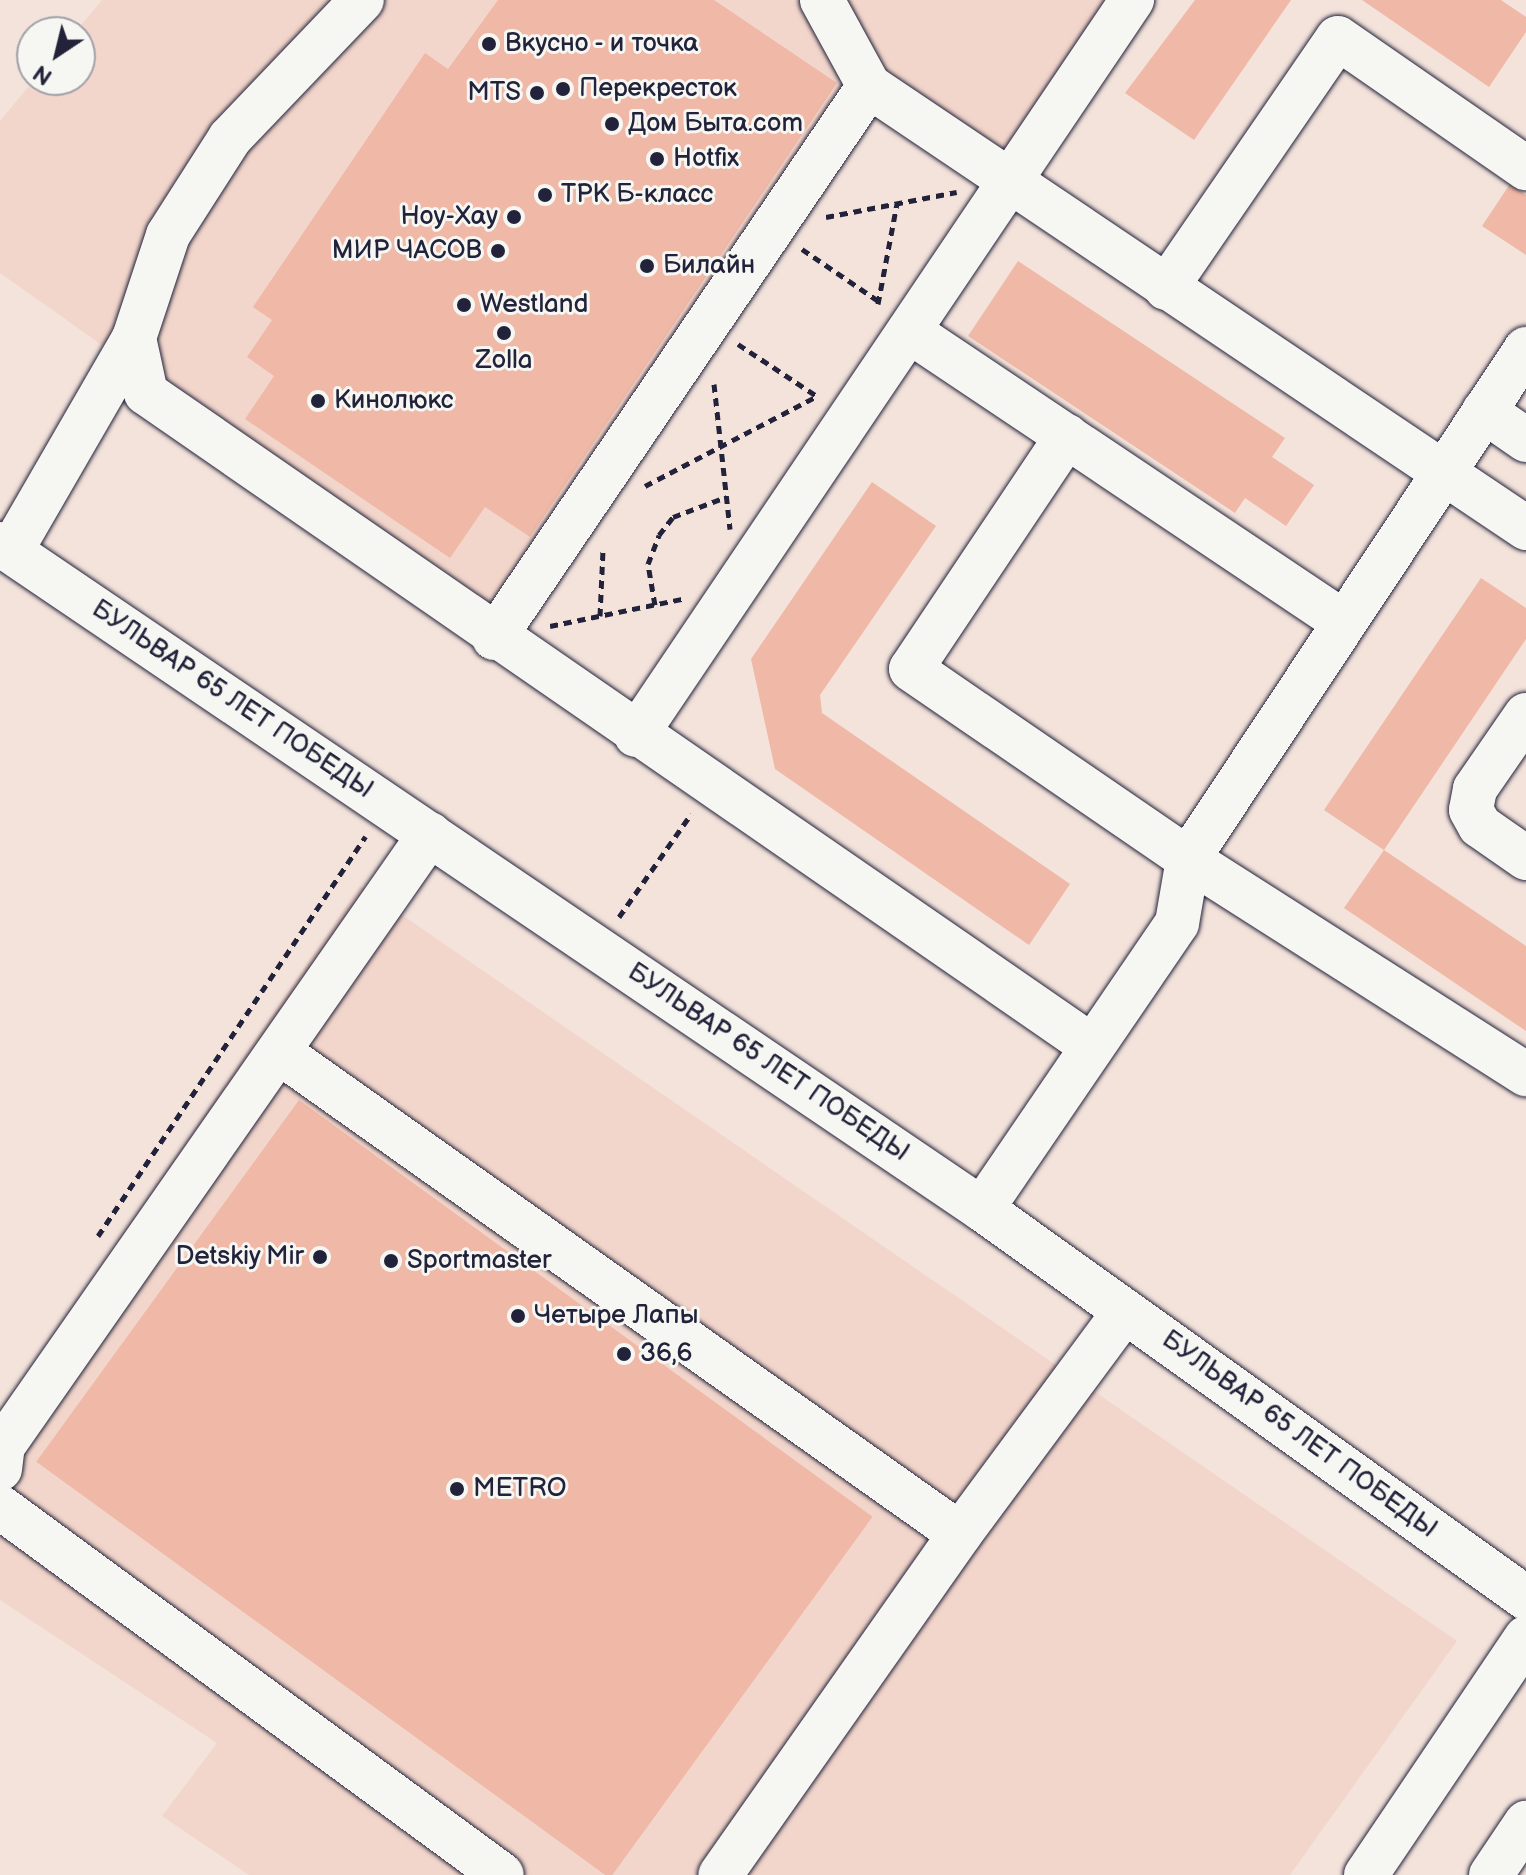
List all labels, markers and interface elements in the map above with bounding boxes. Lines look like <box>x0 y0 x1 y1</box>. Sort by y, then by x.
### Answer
north arrow <box>16 16 96 96</box>
place label: Вкусно - и точка <box>505 28 701 60</box>
marker: Вкусно - и точка <box>480 35 498 53</box>
text: N <box>29 59 58 90</box>
place label: Перекресток <box>579 73 737 105</box>
place label: MTS <box>467 77 521 109</box>
marker: Перекресток <box>554 80 572 98</box>
marker: MTS <box>528 84 546 102</box>
place label: Дом Быта.com <box>628 108 803 140</box>
marker: Дом Быта.com <box>603 115 621 133</box>
place label: Hotfix <box>673 143 739 175</box>
marker: Hotfix <box>648 150 666 168</box>
place label: ТРК Б-класс <box>561 179 713 211</box>
marker: ТРК Б-класс <box>536 186 554 204</box>
place label: Ноу-Хау <box>401 201 498 233</box>
marker: Ноу-Хау <box>505 208 523 226</box>
place label: МИР ЧАСОВ <box>332 235 482 267</box>
marker: МИР ЧАСОВ <box>489 242 507 260</box>
place label: Билайн <box>663 250 755 282</box>
marker: Билайн <box>638 257 656 275</box>
place label: Westland <box>480 289 588 321</box>
marker: Westland <box>455 296 473 314</box>
marker: Zolla <box>495 324 513 342</box>
place label: Zolla <box>476 345 532 377</box>
place label: Кинолюкс <box>334 385 454 417</box>
marker: Кинолюкс <box>309 392 327 410</box>
street label: БУЛЬВАР 65 ЛЕТ ПОБЕДЫ <box>85 594 379 806</box>
street label: БУЛЬВАР 65 ЛЕТ ПОБЕДЫ <box>621 957 915 1169</box>
place label: Detskiy Mir <box>174 1241 304 1273</box>
place label: Sportmaster <box>407 1245 551 1277</box>
marker: Detskiy Mir <box>311 1248 329 1266</box>
marker: Sportmaster <box>382 1252 400 1270</box>
place label: Четыре Лапы <box>534 1300 698 1332</box>
marker: Четыре Лапы <box>509 1307 527 1325</box>
street label: БУЛЬВАР 65 ЛЕТ ПОБЕДЫ <box>1155 1325 1443 1545</box>
place label: 36,6 <box>640 1338 692 1370</box>
marker: 36,6 <box>615 1345 633 1363</box>
place label: METRO <box>473 1473 566 1505</box>
marker: METRO <box>448 1480 466 1498</box>

